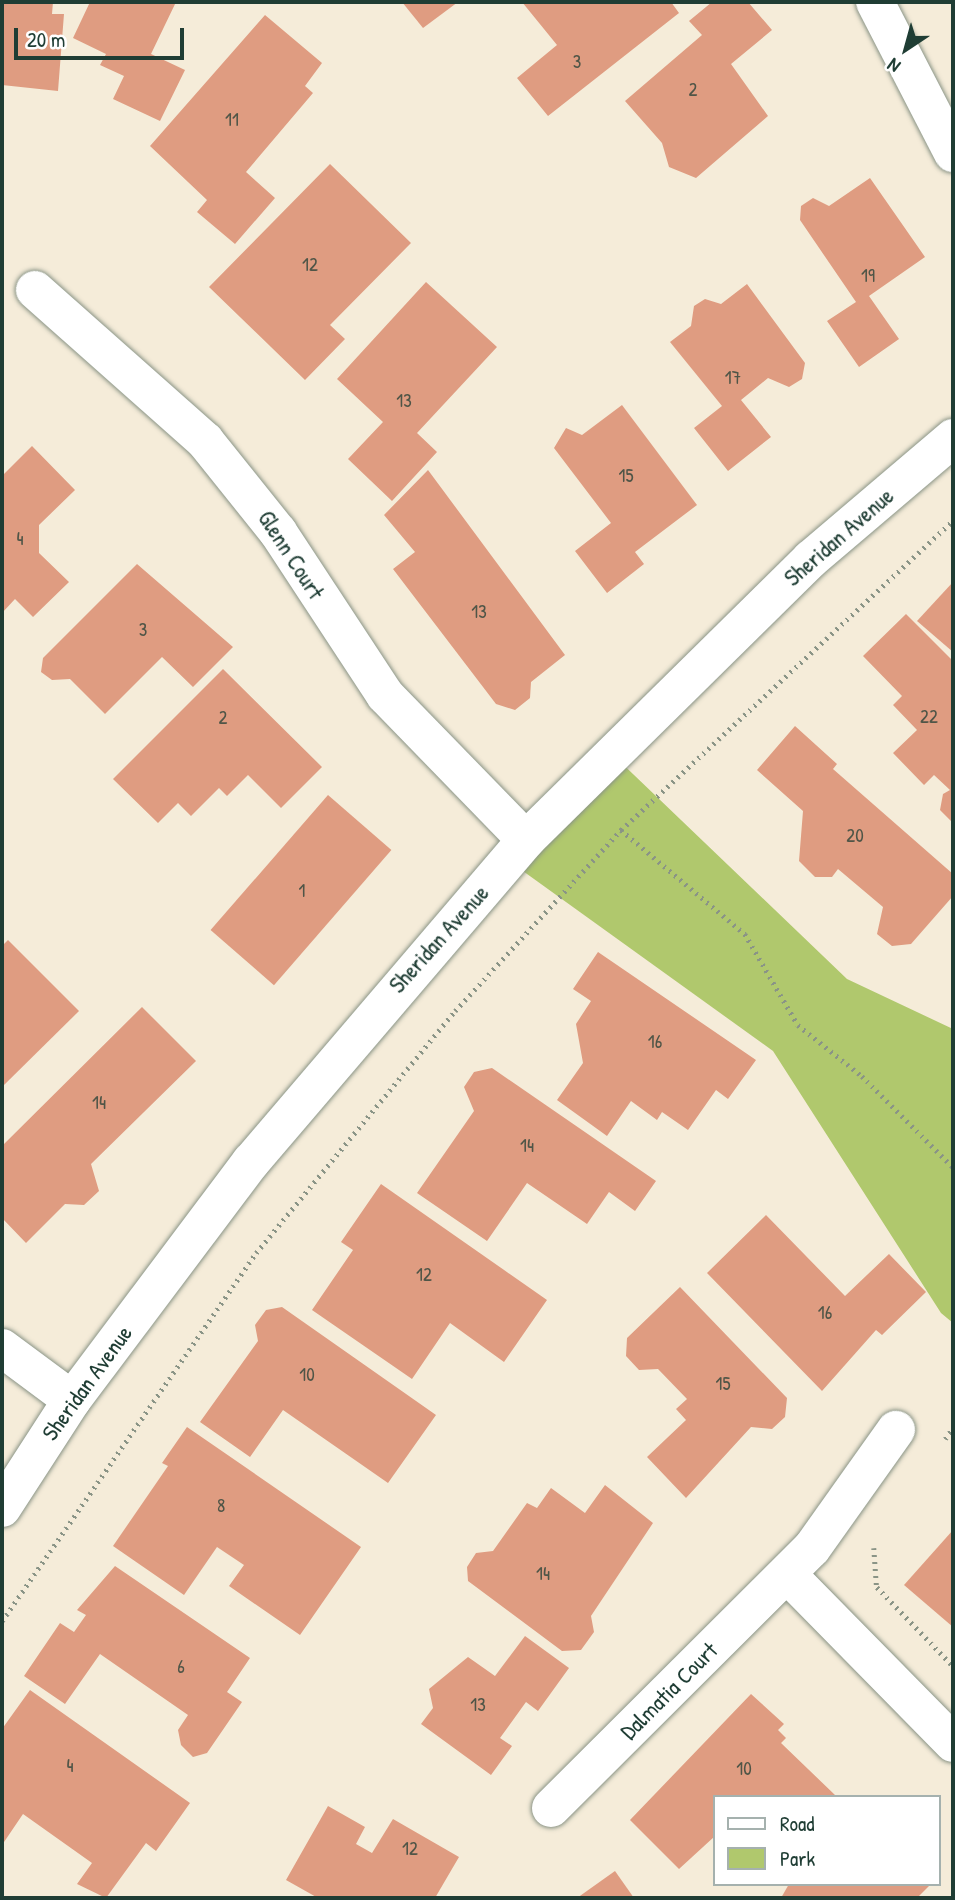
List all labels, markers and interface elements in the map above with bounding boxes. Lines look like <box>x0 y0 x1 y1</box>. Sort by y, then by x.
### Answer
scale bar <box>18 14 187 58</box>
north arrow <box>871 14 941 84</box>
text: 20 m <box>27 25 65 54</box>
house number: 3 <box>573 51 581 73</box>
text: N <box>882 53 905 79</box>
house number: 2 <box>689 79 697 101</box>
house number: 11 <box>225 109 239 131</box>
house number: 12 <box>302 254 318 276</box>
house number: 19 <box>861 265 875 287</box>
house number: 17 <box>725 367 741 389</box>
house number: 13 <box>396 390 412 412</box>
house number: 15 <box>619 465 633 487</box>
street label: Sheridan Avenue <box>779 482 899 592</box>
street label: Glenn Court <box>252 505 330 605</box>
house number: 4 <box>16 528 24 550</box>
house number: 13 <box>471 601 487 623</box>
house number: 3 <box>139 619 147 641</box>
house number: 22 <box>920 706 938 728</box>
house number: 2 <box>219 707 227 729</box>
house number: 20 <box>846 825 864 847</box>
street label: Sheridan Avenue <box>383 879 495 999</box>
house number: 1 <box>299 880 305 902</box>
house number: 16 <box>648 1031 662 1053</box>
house number: 14 <box>92 1092 106 1114</box>
house number: 14 <box>520 1135 534 1157</box>
house number: 12 <box>416 1264 432 1286</box>
house number: 16 <box>818 1302 832 1324</box>
street label: Sheridan Avenue <box>36 1320 138 1446</box>
house number: 10 <box>299 1364 315 1386</box>
house number: 15 <box>716 1373 730 1395</box>
house number: 8 <box>217 1495 225 1517</box>
house number: 14 <box>536 1563 550 1585</box>
street label: Dalmatia Court <box>615 1637 723 1745</box>
house number: 6 <box>177 1656 185 1678</box>
house number: 13 <box>470 1694 486 1716</box>
house number: 4 <box>66 1755 74 1777</box>
house number: 10 <box>736 1758 752 1780</box>
legend <box>713 1795 941 1886</box>
text: Road <box>780 1809 814 1838</box>
house number: 12 <box>402 1838 418 1860</box>
text: Park <box>780 1844 815 1873</box>

